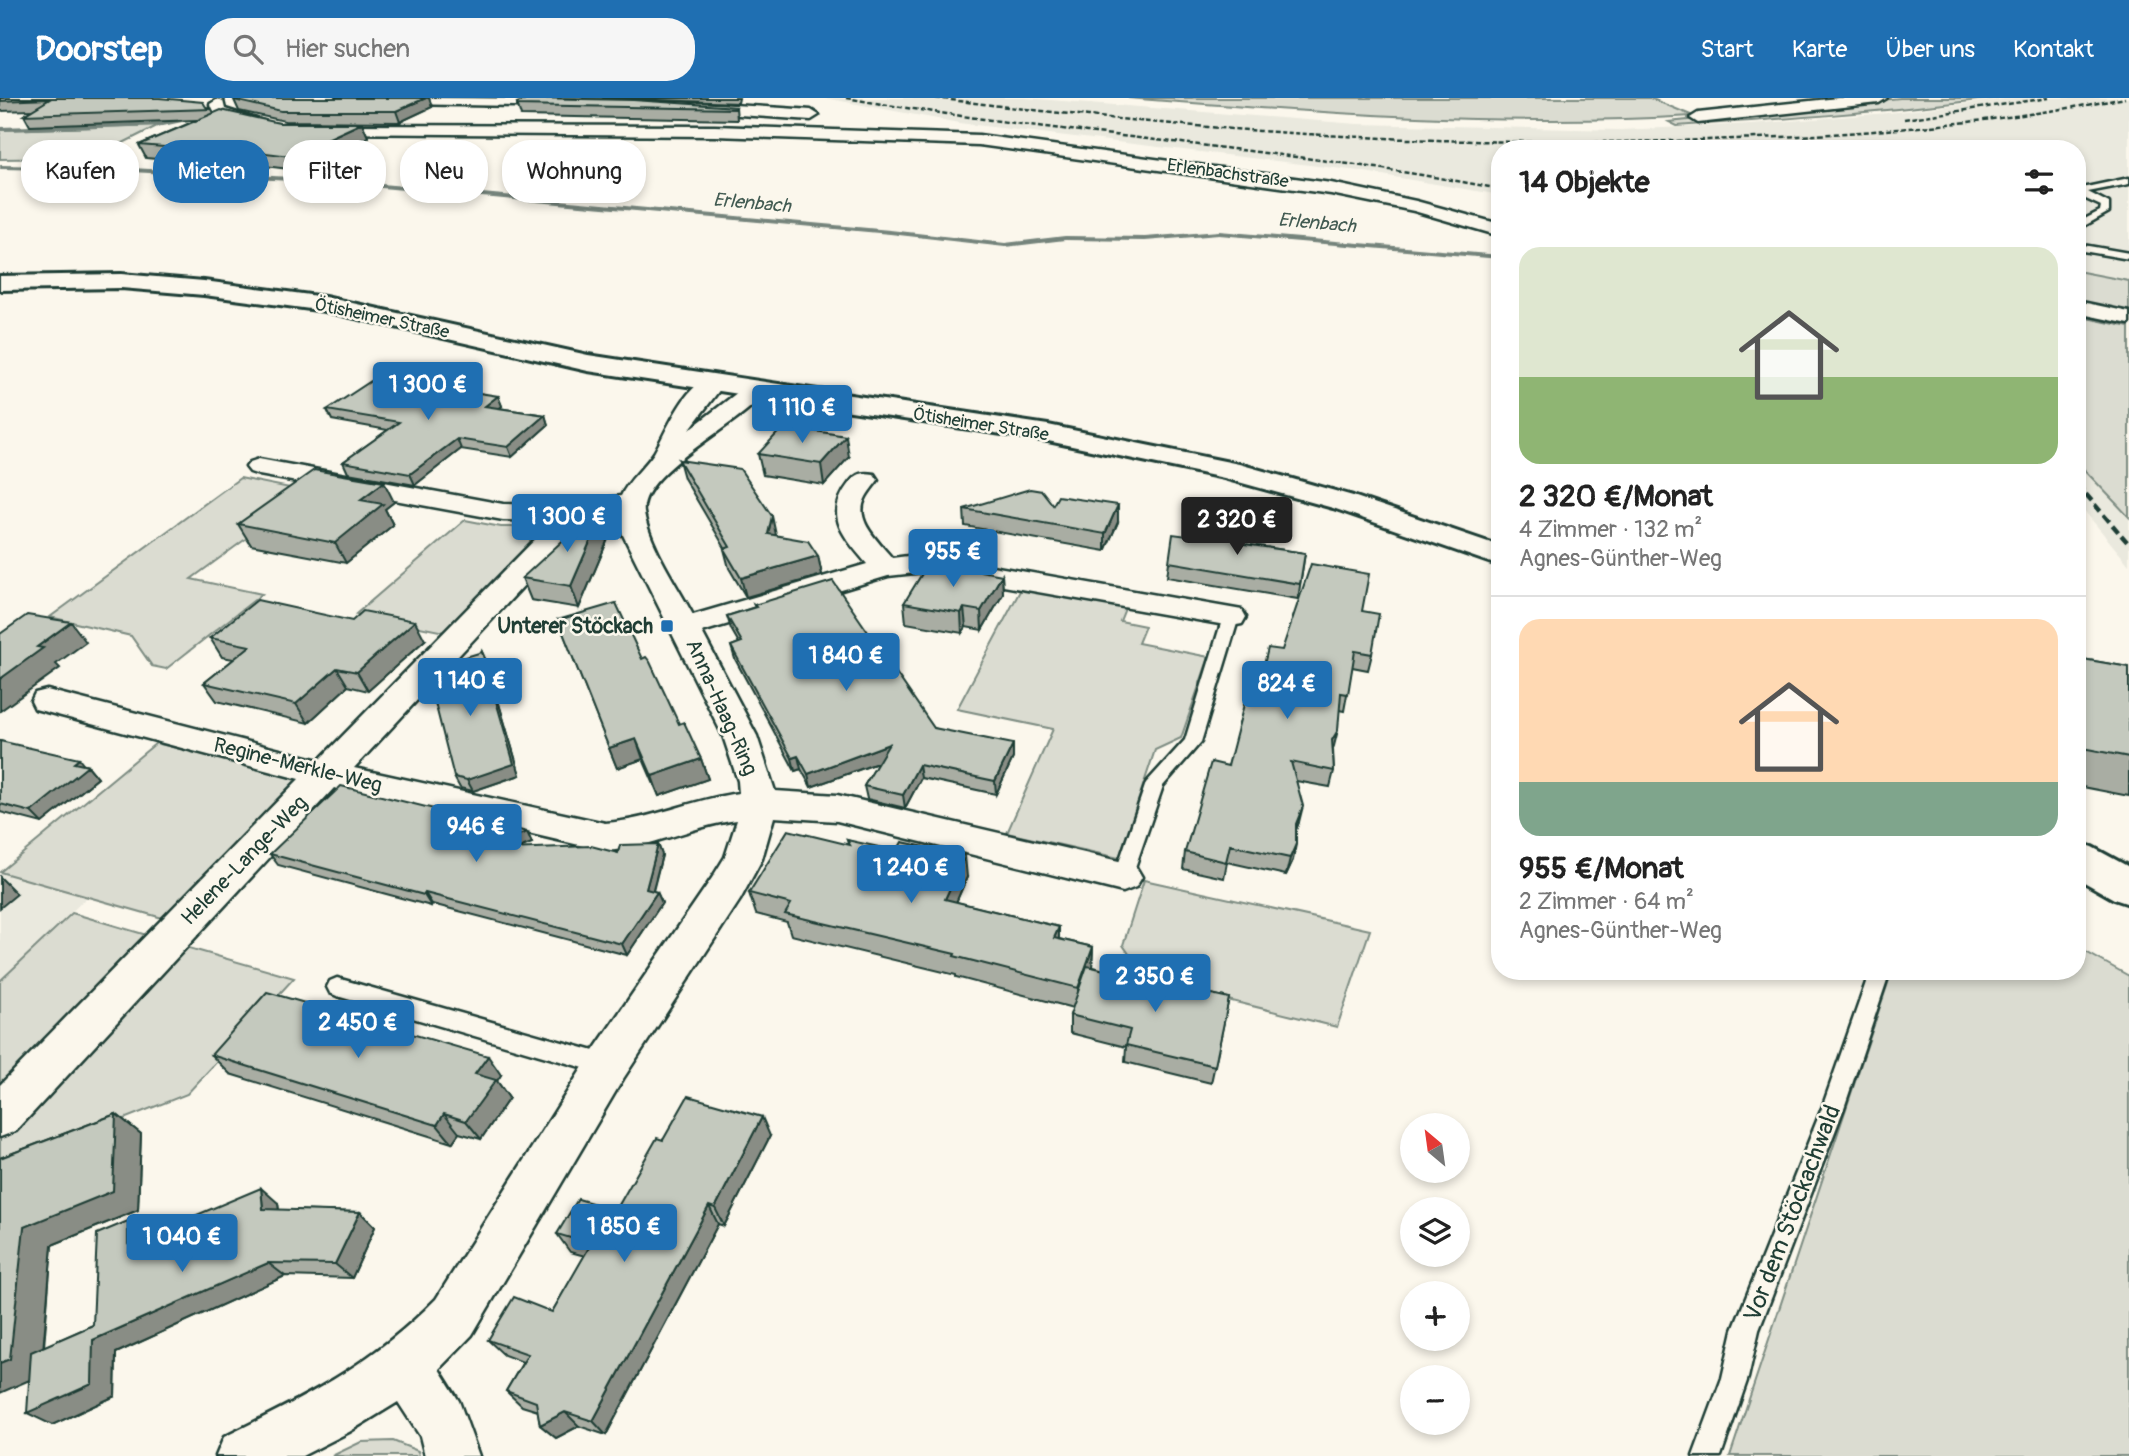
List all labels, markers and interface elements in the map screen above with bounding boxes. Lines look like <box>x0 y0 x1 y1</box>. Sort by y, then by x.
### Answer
search box <box>205 18 695 81</box>
text: Doorstep <box>35 29 163 70</box>
icon: search <box>229 30 267 68</box>
text: Hier suchen <box>285 33 410 65</box>
text: Start <box>1701 35 1754 64</box>
text: Karte <box>1792 35 1847 64</box>
text: Über uns <box>1885 35 1975 64</box>
text: Kontakt <box>2013 35 2094 64</box>
chip: Kaufen <box>21 140 139 203</box>
chip: Mieten <box>153 140 269 203</box>
chip: Filter <box>283 140 386 203</box>
chip: Neu <box>400 140 488 203</box>
chip: Wohnung <box>502 140 646 203</box>
street label: Erlenbachstraße <box>1166 154 1290 193</box>
icon: filters <box>2020 163 2058 201</box>
text: 14 Objekte <box>1519 164 1650 201</box>
water label: Erlenbach <box>712 188 793 218</box>
water label: Erlenbach <box>1277 208 1358 238</box>
icon: home <box>1726 292 1852 418</box>
street label: Ötisheimer Straße <box>312 293 451 344</box>
pin: 1 300 € <box>363 362 493 422</box>
text: 1 300 € <box>389 370 467 399</box>
pin: 1 110 € <box>737 386 867 445</box>
text: 1 110 € <box>768 393 836 422</box>
street label: Ötisheimer Straße <box>911 402 1051 447</box>
text: 2 320 €/Monat <box>1519 478 1713 515</box>
pin: 1 300 € <box>502 494 632 554</box>
pin: 2 320 € <box>1172 498 1302 557</box>
text: 1 300 € <box>528 502 606 531</box>
text: 2 320 € <box>1197 505 1277 534</box>
text: 4 Zimmer · 132 m² <box>1519 515 1702 544</box>
pin: 955 € <box>904 530 1002 589</box>
text: 955 € <box>925 537 981 566</box>
text: Agnes-Günther-Weg <box>1519 544 1722 573</box>
place label: Unterer Stöckach <box>497 613 653 640</box>
marker: Unterer Stöckach <box>659 618 675 634</box>
pin: 1 840 € <box>781 634 911 693</box>
street label: Anna-Haag-Ring <box>679 635 764 780</box>
text: 1 840 € <box>809 641 883 670</box>
pin: 1 140 € <box>405 658 535 718</box>
pin: 824 € <box>1238 662 1336 721</box>
icon: home <box>1726 664 1852 790</box>
text: 1 140 € <box>434 666 506 695</box>
text: 824 € <box>1258 669 1316 698</box>
street label: Regine-Merkle-Weg <box>211 731 385 799</box>
street label: Helene-Lange-Weg <box>175 790 313 931</box>
pin: 946 € <box>427 804 525 864</box>
text: 946 € <box>447 812 505 841</box>
pin: 1 240 € <box>846 846 976 905</box>
text: 955 €/Monat <box>1519 850 1684 887</box>
text: 1 240 € <box>873 853 949 882</box>
text: 2 Zimmer · 64 m² <box>1519 887 1694 916</box>
text: Agnes-Günther-Weg <box>1519 916 1722 945</box>
pin: 2 350 € <box>1090 954 1220 1014</box>
text: 2 350 € <box>1115 962 1195 991</box>
pin: 2 450 € <box>293 1000 423 1060</box>
text: 2 450 € <box>318 1008 398 1037</box>
street label: Vor dem Stöckachwald <box>1738 1101 1847 1326</box>
north arrow <box>1400 1113 1470 1183</box>
map controls <box>1400 1113 1470 1435</box>
button: layers <box>1400 1197 1470 1267</box>
pin: 1 850 € <box>559 1204 689 1264</box>
text: 1 850 € <box>587 1212 661 1241</box>
pin: 1 040 € <box>117 1214 247 1274</box>
text: 1 040 € <box>143 1222 221 1251</box>
button: + <box>1400 1281 1470 1351</box>
button: − <box>1400 1365 1470 1435</box>

